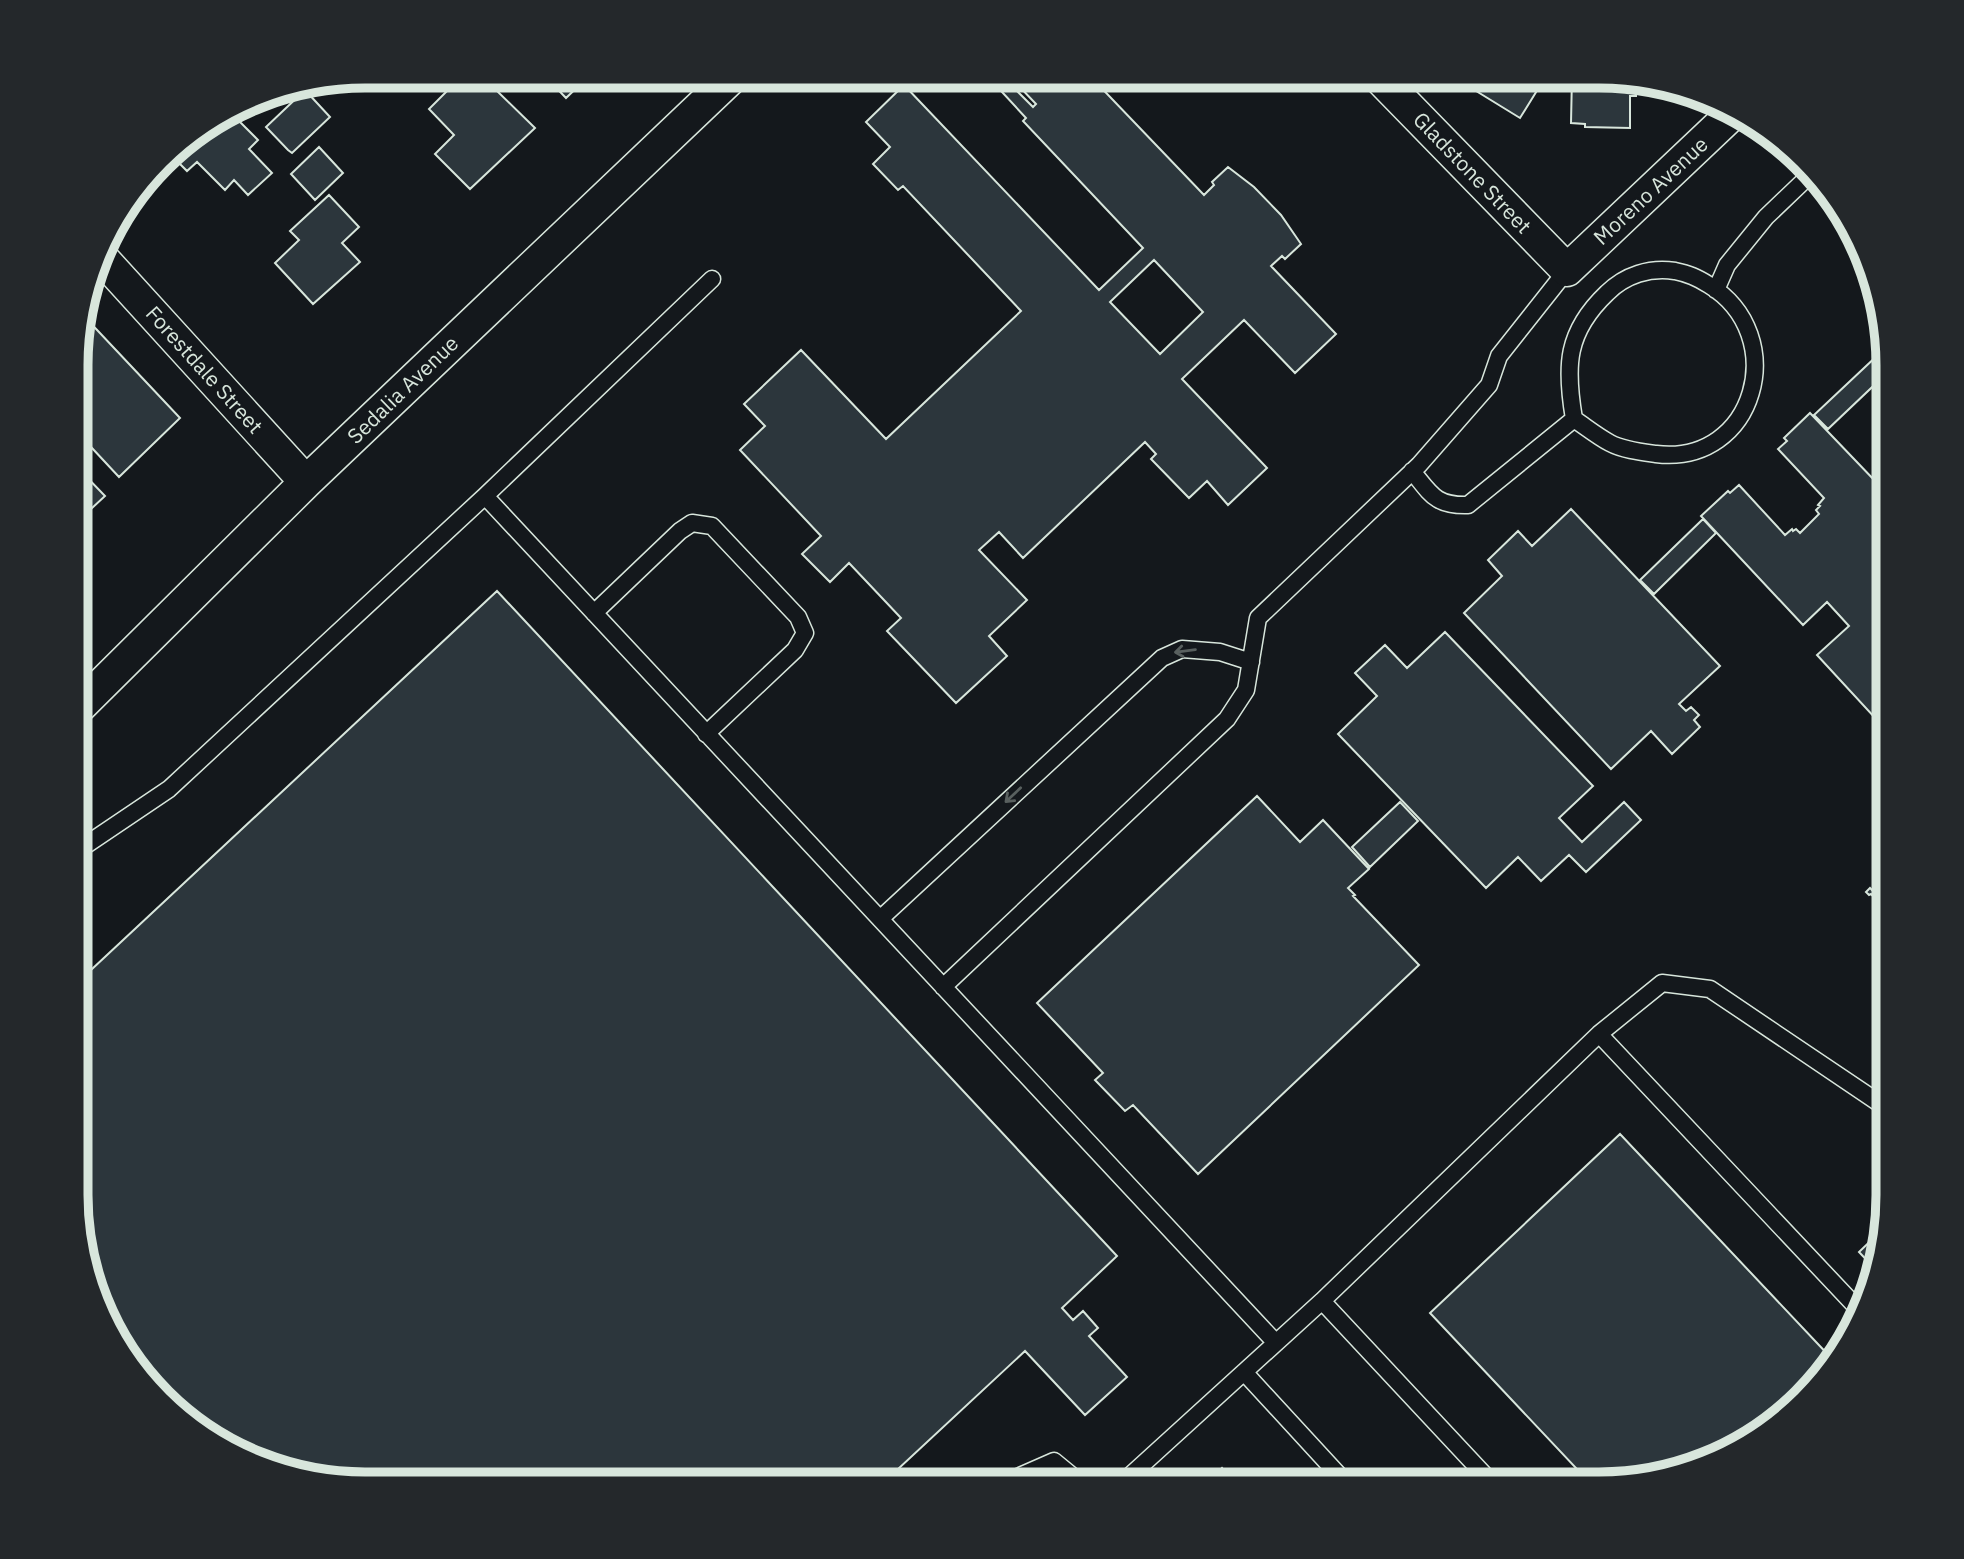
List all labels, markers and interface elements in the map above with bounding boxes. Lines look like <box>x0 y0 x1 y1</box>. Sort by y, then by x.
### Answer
street label: Gladstone Street <box>1407 105 1538 239</box>
street label: Moreno Avenue <box>1587 130 1714 251</box>
street label: Forestdale Street <box>140 300 270 439</box>
street label: Sedalia Avenue <box>341 329 464 449</box>
one-way arrow <box>1174 645 1197 658</box>
one-way arrow <box>1005 787 1022 804</box>

